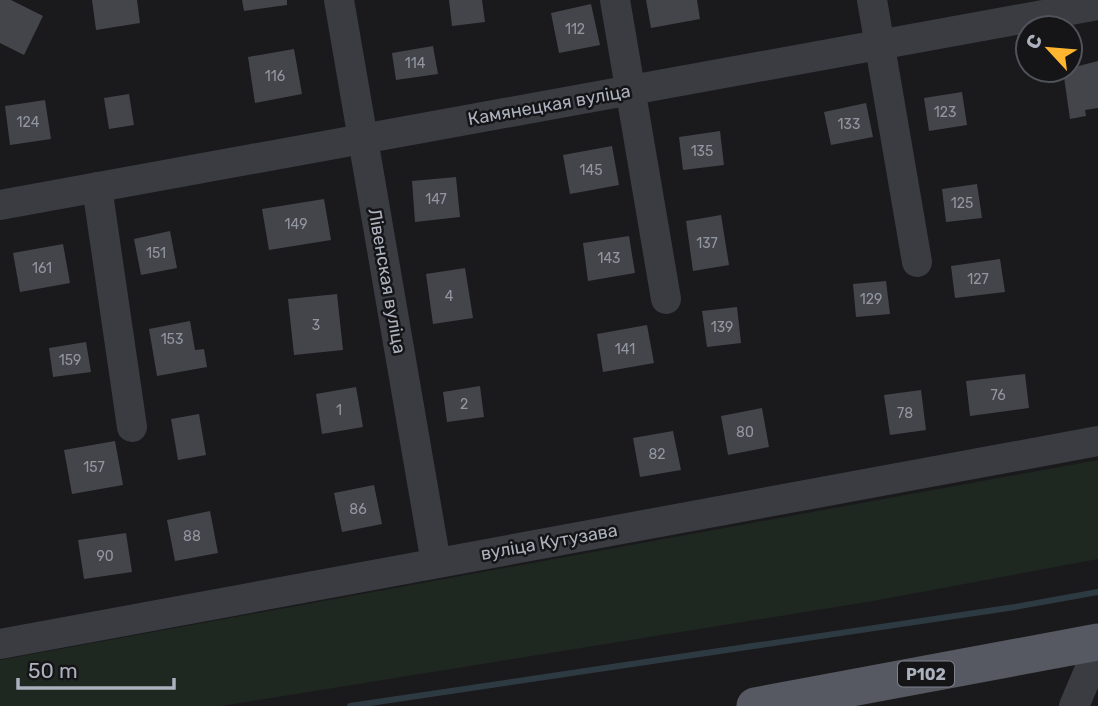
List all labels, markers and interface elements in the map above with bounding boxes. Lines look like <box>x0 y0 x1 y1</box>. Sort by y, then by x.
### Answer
north arrow <box>1014 14 1084 84</box>
house number: 112 <box>565 21 585 38</box>
text: С <box>1021 31 1047 53</box>
house number: 114 <box>405 55 426 72</box>
house number: 116 <box>265 68 285 85</box>
street label: Камянецкая вуліца <box>466 80 632 130</box>
house number: 123 <box>934 104 956 121</box>
house number: 124 <box>17 114 40 131</box>
house number: 133 <box>838 116 860 133</box>
house number: 135 <box>691 143 713 160</box>
house number: 145 <box>579 162 603 179</box>
house number: 147 <box>425 191 447 208</box>
house number: 125 <box>951 195 973 212</box>
street label: Лівенская вуліца <box>363 207 411 355</box>
house number: 149 <box>285 216 307 233</box>
house number: 137 <box>696 235 718 252</box>
house number: 151 <box>146 245 166 262</box>
house number: 143 <box>597 250 621 267</box>
house number: 161 <box>32 260 52 277</box>
house number: 127 <box>967 271 989 288</box>
house number: 4 <box>445 288 454 305</box>
house number: 129 <box>860 291 882 308</box>
house number: 3 <box>312 317 320 334</box>
house number: 139 <box>711 319 733 336</box>
house number: 153 <box>161 331 183 348</box>
house number: 141 <box>615 341 635 358</box>
house number: 159 <box>59 352 81 369</box>
house number: 76 <box>990 387 1006 404</box>
house number: 2 <box>460 396 468 413</box>
house number: 1 <box>336 402 342 419</box>
house number: 78 <box>897 405 913 422</box>
house number: 80 <box>736 424 754 441</box>
house number: 82 <box>648 446 666 463</box>
house number: 157 <box>83 459 105 476</box>
house number: 86 <box>349 501 367 518</box>
street label: вуліца Кутузава <box>479 519 619 565</box>
house number: 88 <box>183 528 201 545</box>
house number: 90 <box>96 548 114 565</box>
scale bar <box>18 646 173 690</box>
text: 50 m <box>28 658 78 683</box>
road number: Р102 <box>898 662 954 687</box>

